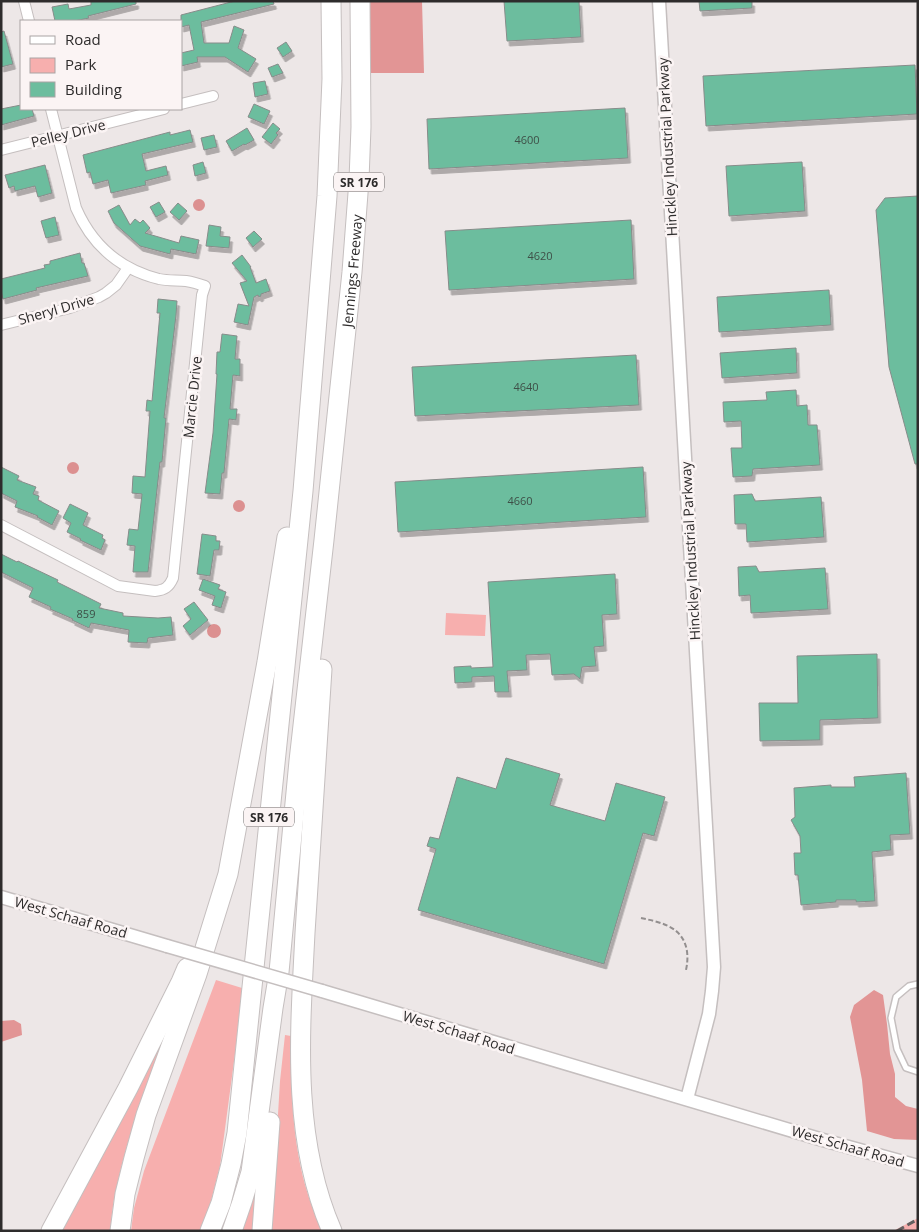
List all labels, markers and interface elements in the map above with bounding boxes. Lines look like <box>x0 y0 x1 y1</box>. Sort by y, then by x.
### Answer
legend <box>20 20 182 110</box>
text: Road <box>65 29 101 49</box>
text: Park <box>65 54 96 74</box>
street label: Hinckley Industrial Parkway <box>653 56 681 237</box>
text: Building <box>65 79 122 99</box>
street label: Pelley Drive <box>29 115 107 151</box>
house number: 4600 <box>514 132 540 147</box>
road number: SR 176 <box>334 172 384 192</box>
street label: Jennings Freeway <box>337 213 366 330</box>
house number: 4620 <box>527 248 553 263</box>
street label: Sheryl Drive <box>16 289 96 329</box>
street label: Marcie Drive <box>178 355 206 439</box>
house number: 4640 <box>513 379 539 394</box>
street label: Hinckley Industrial Parkway <box>676 460 704 641</box>
house number: 4660 <box>507 493 533 508</box>
house number: 859 <box>77 606 95 621</box>
road number: SR 176 <box>244 808 294 826</box>
street label: West Schaaf Road <box>12 892 130 942</box>
street label: West Schaaf Road <box>401 1006 517 1058</box>
street label: West Schaaf Road <box>789 1121 907 1171</box>

